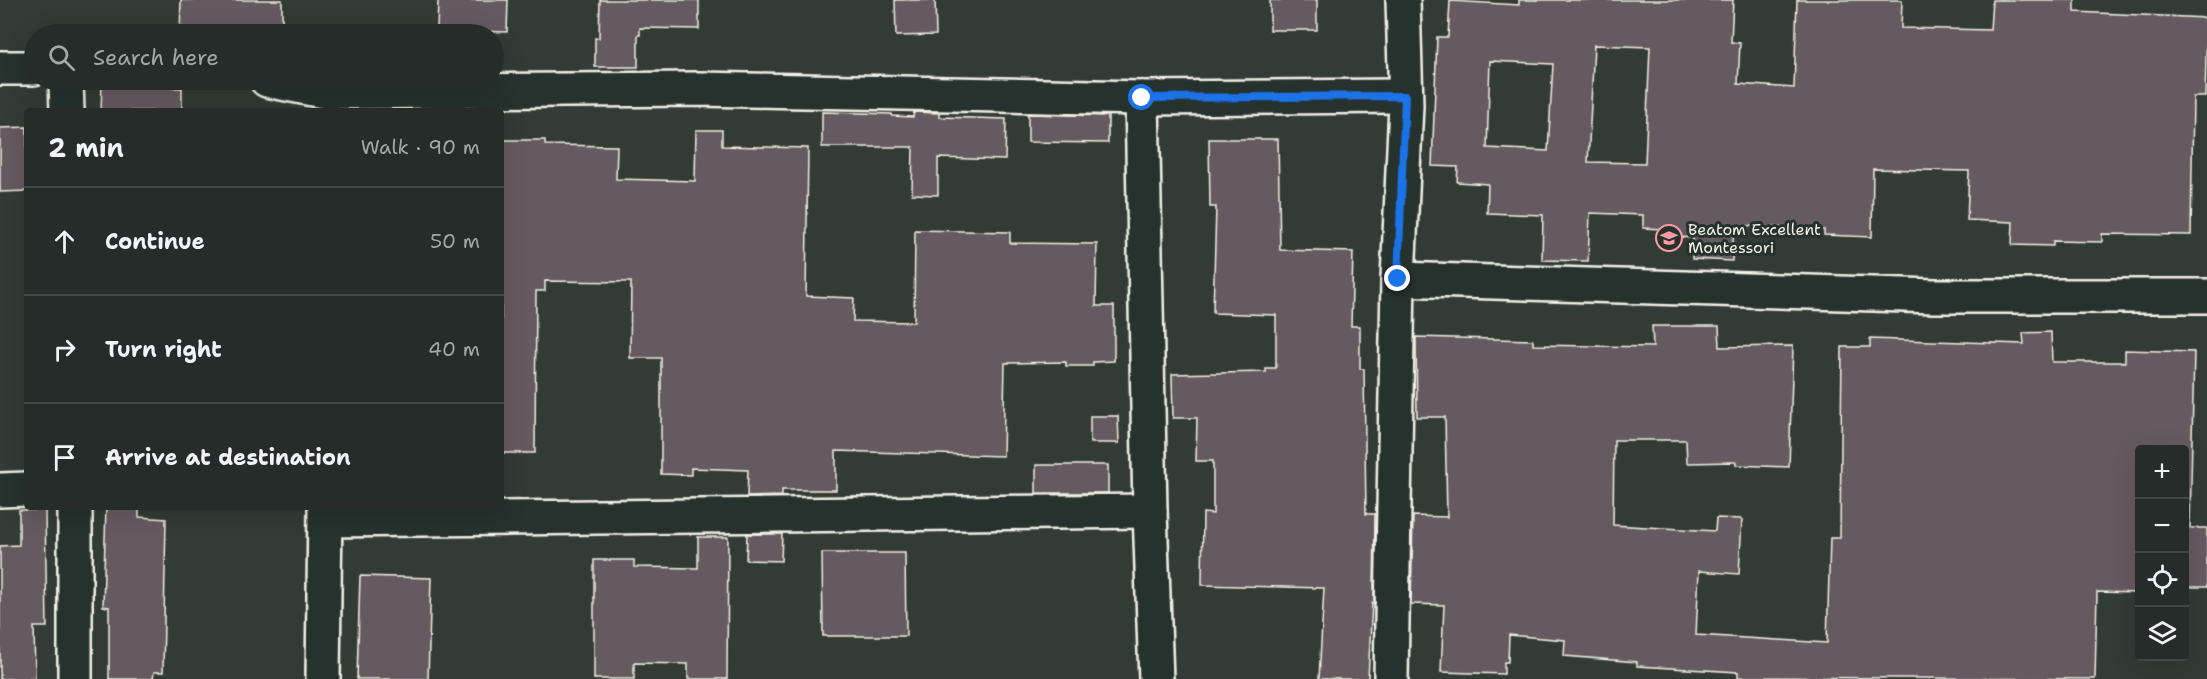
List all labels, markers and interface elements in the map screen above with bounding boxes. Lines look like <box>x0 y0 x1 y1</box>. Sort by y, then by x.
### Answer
search box <box>24 24 504 90</box>
icon: search <box>45 41 78 74</box>
text: Search here <box>93 43 219 72</box>
route start <box>1128 84 1154 110</box>
text: 2 min <box>48 130 124 165</box>
text: Walk · 90 m <box>361 134 480 160</box>
place label: Beatom Excellent Montessori <box>1688 219 1821 258</box>
school or university icon: Beatom Excellent Montessori <box>1654 223 1684 253</box>
icon: ahead <box>48 225 81 258</box>
text: Continue <box>105 227 205 256</box>
text: 50 m <box>430 228 480 254</box>
route end <box>1384 265 1410 291</box>
icon: right <box>48 333 81 366</box>
text: Turn right <box>105 335 222 364</box>
text: 40 m <box>428 336 480 362</box>
icon: arrive <box>48 441 81 474</box>
text: Arrive at destination <box>105 443 351 472</box>
map controls <box>2135 445 2189 661</box>
button: + <box>2135 445 2189 499</box>
button: − <box>2135 499 2189 553</box>
button: locate <box>2135 553 2189 607</box>
button: layers <box>2135 607 2189 661</box>

